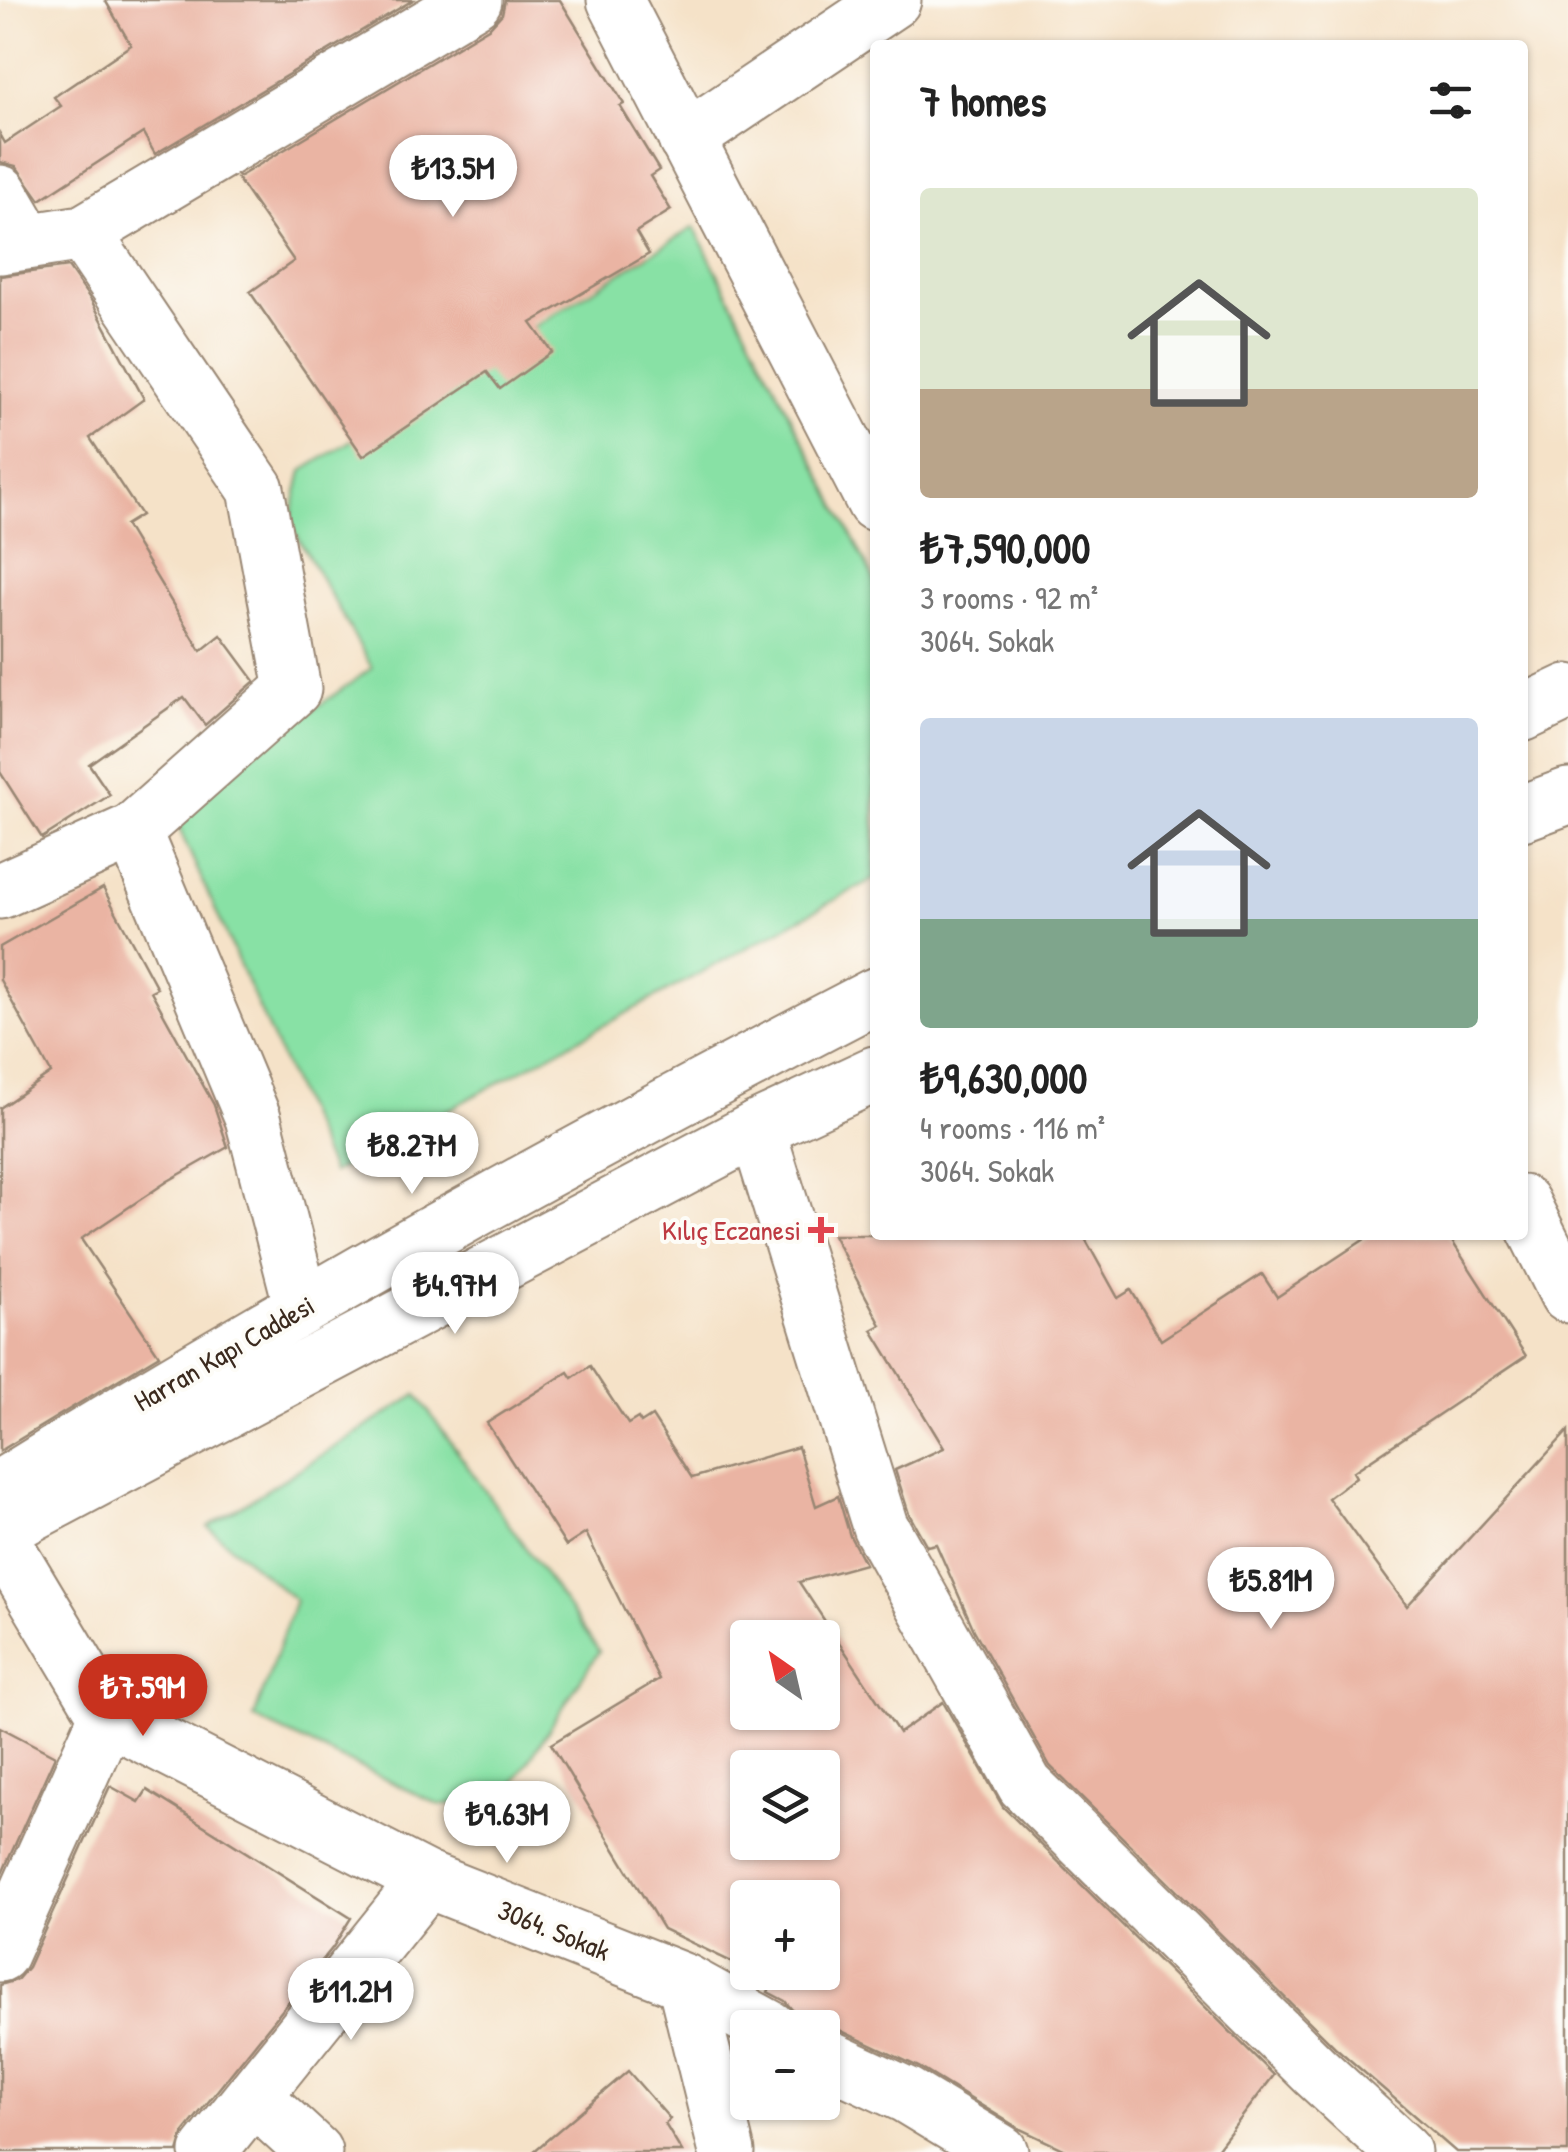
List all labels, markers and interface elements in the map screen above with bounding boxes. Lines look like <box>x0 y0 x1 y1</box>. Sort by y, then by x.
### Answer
text: 7 homes <box>920 72 1046 129</box>
icon: filters <box>1423 73 1478 128</box>
pin: ₺13.5M <box>372 135 534 220</box>
text: ₺13.5M <box>411 146 495 189</box>
icon: home <box>1109 253 1289 433</box>
text: ₺7,590,000 <box>920 519 1090 576</box>
text: 3 rooms · 92 m² <box>920 576 1098 619</box>
text: 3064. Sokak <box>920 619 1054 662</box>
icon: home <box>1109 783 1289 963</box>
text: ₺9,630,000 <box>920 1049 1087 1106</box>
text: 4 rooms · 116 m² <box>920 1106 1105 1149</box>
pin: ₺8.27M <box>331 1112 493 1197</box>
text: ₺8.27M <box>368 1123 456 1166</box>
text: 3064. Sokak <box>920 1149 1054 1192</box>
place label: Kılıç Eczanesi <box>662 1211 801 1249</box>
marker: Kılıç Eczanesi <box>810 1219 832 1241</box>
pin: ₺4.97M <box>374 1252 536 1337</box>
text: ₺4.97M <box>413 1263 497 1306</box>
street label: Harran Kapı Caddesi <box>127 1286 321 1420</box>
pin: ₺5.81M <box>1190 1547 1352 1632</box>
text: ₺5.81M <box>1229 1558 1313 1601</box>
north arrow <box>730 1620 840 1730</box>
map controls <box>730 1620 840 2120</box>
pin: ₺7.59M <box>62 1654 224 1739</box>
text: ₺7.59M <box>100 1665 186 1708</box>
button: layers <box>730 1750 840 1860</box>
pin: ₺9.63M <box>426 1781 588 1866</box>
text: ₺9.63M <box>465 1792 549 1835</box>
button: + <box>730 1880 840 1990</box>
street label: 3064. Sokak <box>492 1890 616 1970</box>
pin: ₺11.2M <box>270 1958 432 2043</box>
text: ₺11.2M <box>310 1969 392 2012</box>
button: − <box>730 2010 840 2120</box>

